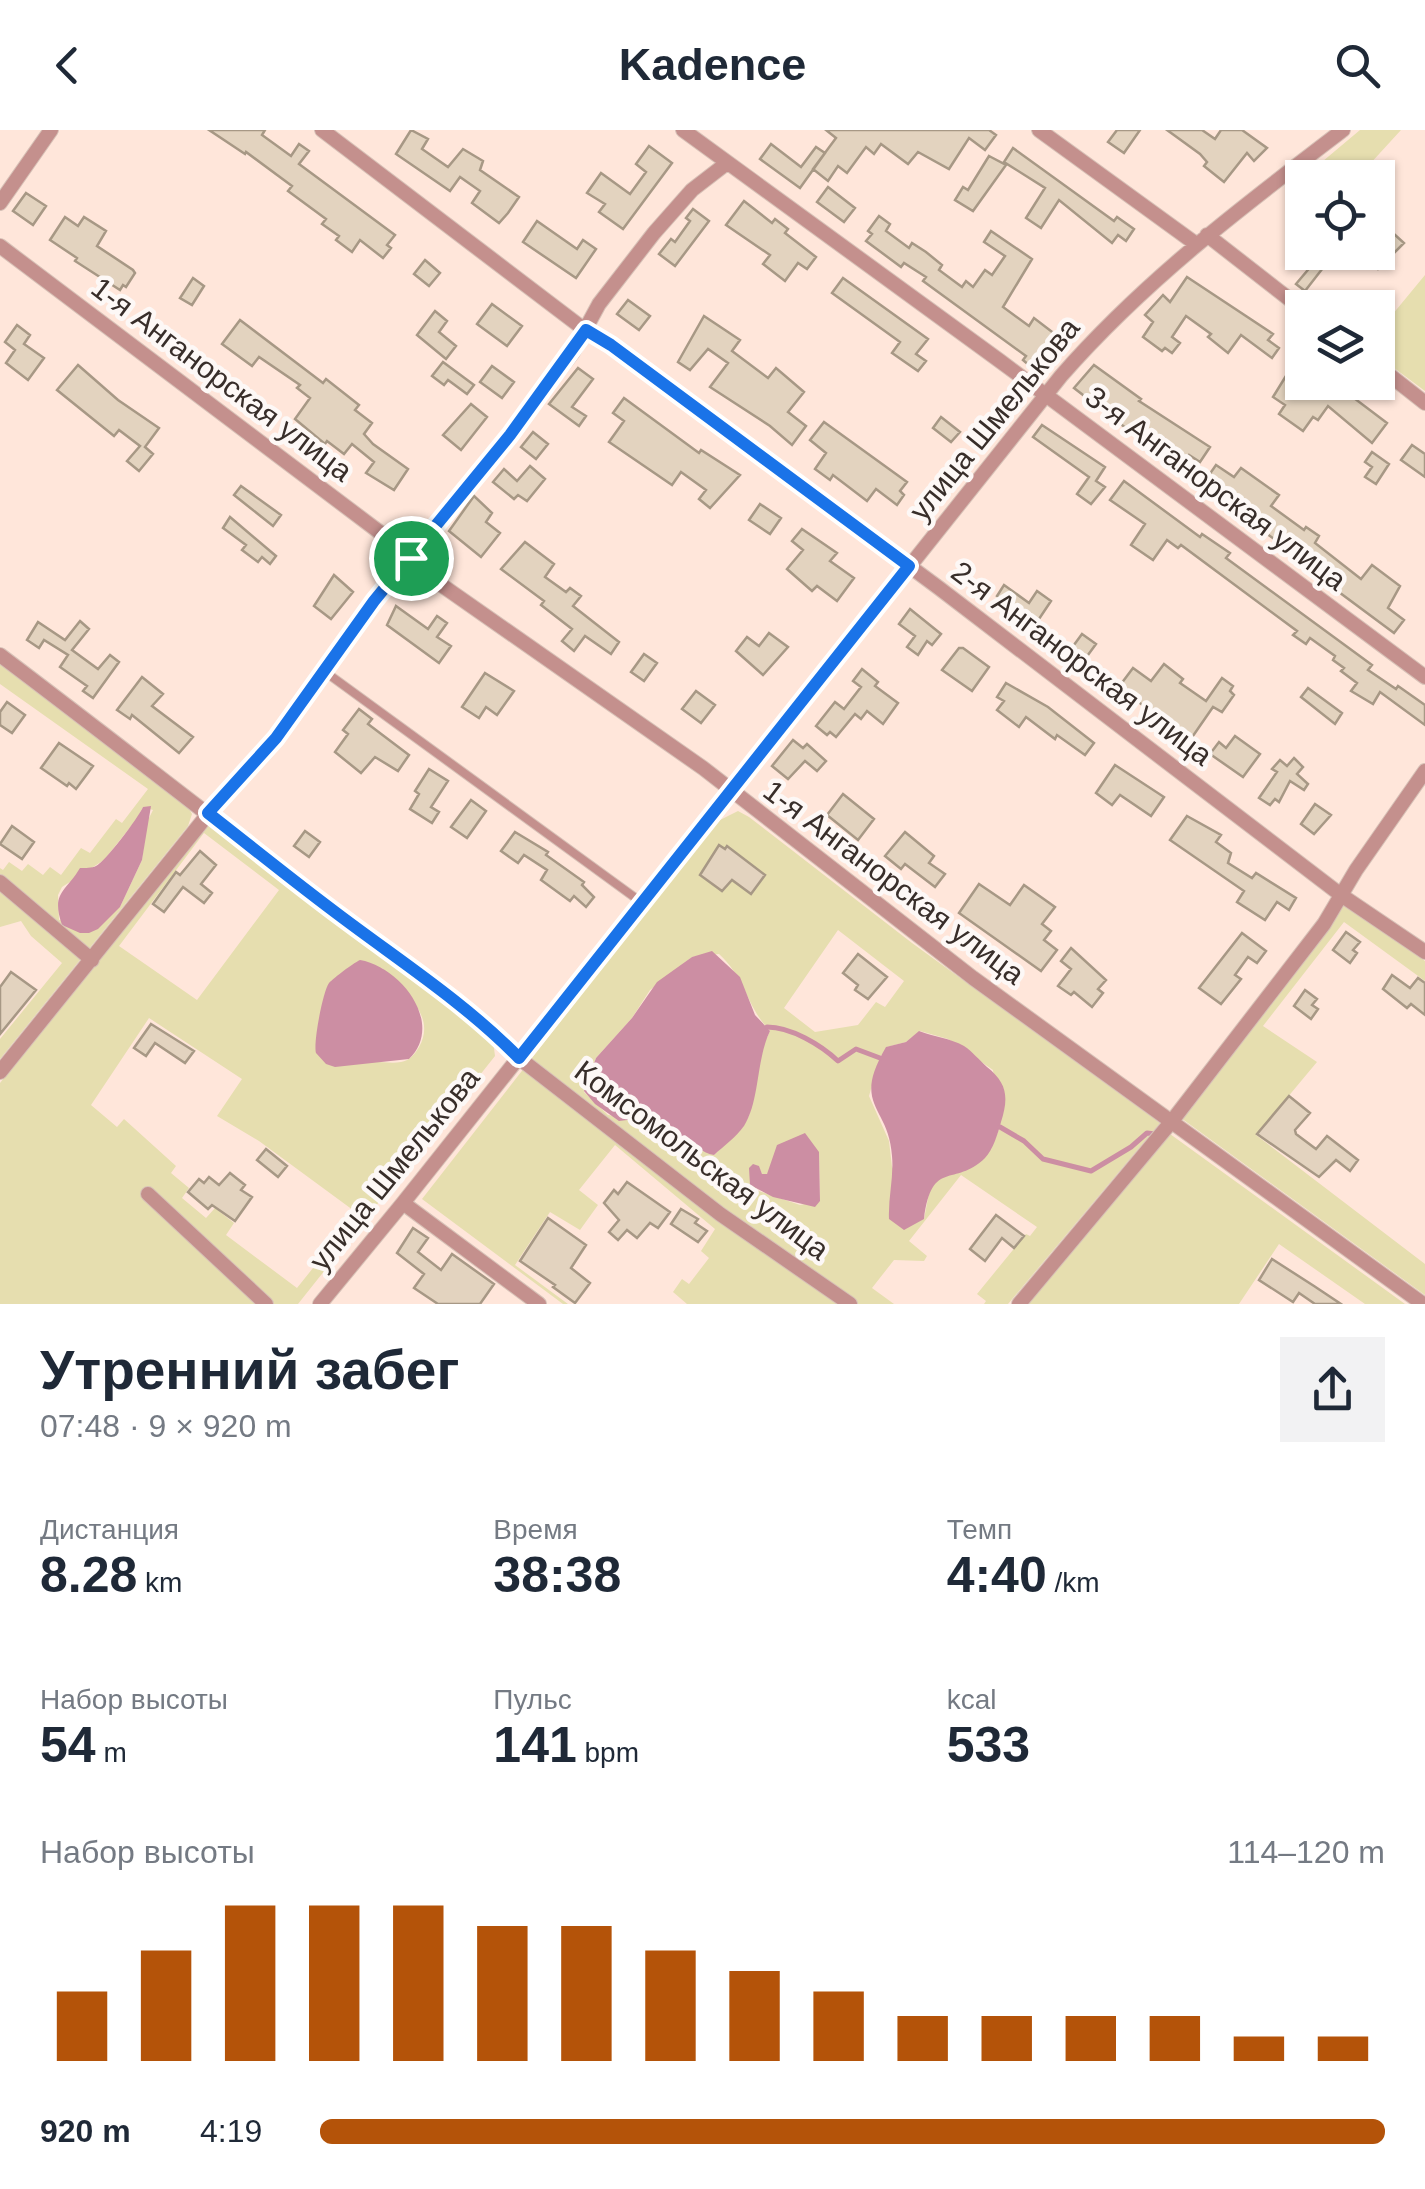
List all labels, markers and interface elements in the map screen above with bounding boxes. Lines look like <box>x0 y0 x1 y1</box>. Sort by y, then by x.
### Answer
icon: back <box>40 38 95 93</box>
icon: search <box>1330 38 1385 93</box>
text: Kadence <box>619 39 806 90</box>
map controls <box>1285 160 1395 400</box>
button: locate <box>1285 160 1395 270</box>
street label: 1-я Анганорская улица <box>85 270 359 488</box>
button: layers <box>1285 290 1395 400</box>
street label: улица Шмелькова <box>902 311 1086 527</box>
street label: 3-я Анганорская улица <box>1079 379 1353 597</box>
pin <box>369 516 454 601</box>
icon: arrive <box>384 531 439 586</box>
street label: 2-я Анганорская улица <box>945 554 1219 772</box>
street label: 1-я Анганорская улица <box>757 773 1031 991</box>
street label: Комсомольская улица <box>569 1054 836 1266</box>
street label: улица Шмелькова <box>302 1061 486 1277</box>
button: share <box>1280 1337 1385 1442</box>
text: Утренний забег <box>40 1339 459 1401</box>
text: 07:48 · 9 × 920 m <box>40 1408 292 1444</box>
text: Дистанция <box>40 1514 179 1545</box>
text: Время <box>493 1514 578 1545</box>
text: Темп <box>947 1514 1012 1545</box>
text: 8.28 <box>40 1547 137 1603</box>
text: 38:38 <box>493 1547 621 1603</box>
text: 4:40 <box>947 1547 1047 1603</box>
text: km <box>137 1567 182 1598</box>
text: /km <box>1047 1567 1100 1598</box>
text: Набор высоты <box>40 1684 228 1715</box>
text: Пульс <box>493 1684 572 1715</box>
text: kcal <box>947 1684 996 1715</box>
text: 54 <box>40 1717 96 1773</box>
text: 141 <box>493 1717 577 1773</box>
text: 533 <box>947 1717 1030 1773</box>
text: m <box>96 1737 127 1768</box>
text: bpm <box>577 1737 639 1768</box>
text: Набор высоты <box>40 1834 255 1870</box>
text: 114–120 m <box>1227 1834 1385 1870</box>
text: 920 m <box>40 2113 131 2149</box>
text: 4:19 <box>200 2113 262 2149</box>

